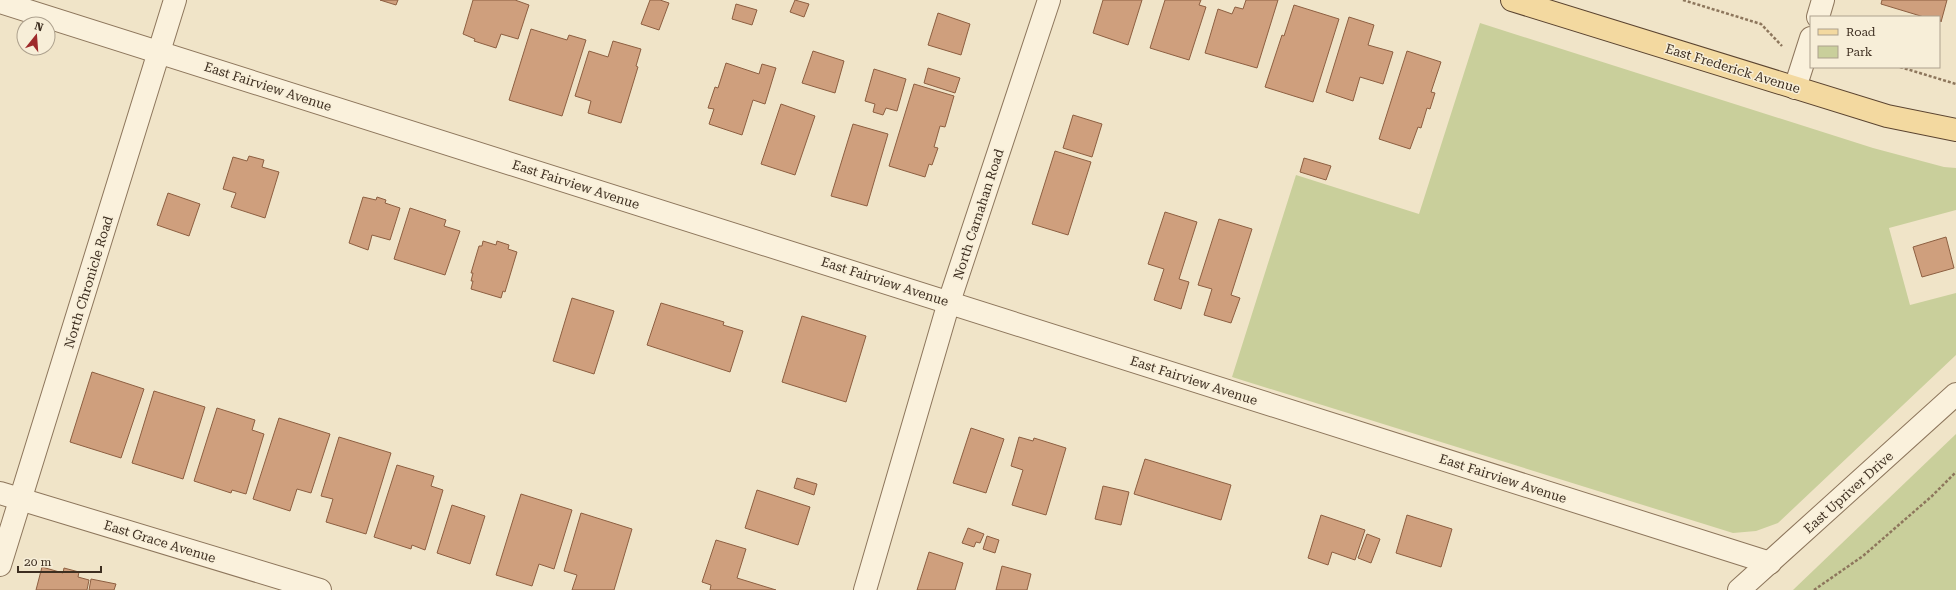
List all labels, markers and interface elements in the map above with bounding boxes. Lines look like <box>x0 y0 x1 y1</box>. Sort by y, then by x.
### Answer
north arrow <box>16 16 56 56</box>
legend <box>1810 16 1940 68</box>
text: N <box>33 19 45 35</box>
text: Road <box>1846 25 1876 39</box>
street label: East Frederick Avenue <box>1664 41 1802 96</box>
text: Park <box>1846 45 1873 59</box>
street label: East Fairview Avenue <box>202 59 333 114</box>
street label: North Carnahan Road <box>950 146 1007 281</box>
street label: East Fairview Avenue <box>510 157 641 212</box>
street label: North Chronicle Road <box>61 214 116 350</box>
street label: East Fairview Avenue <box>819 254 950 309</box>
street label: East Fairview Avenue <box>1128 353 1259 408</box>
street label: East Upriver Drive <box>1801 448 1896 536</box>
street label: East Fairview Avenue <box>1437 451 1568 506</box>
street label: East Grace Avenue <box>102 517 218 566</box>
scale bar <box>18 548 101 574</box>
text: 20 m <box>24 555 51 569</box>

